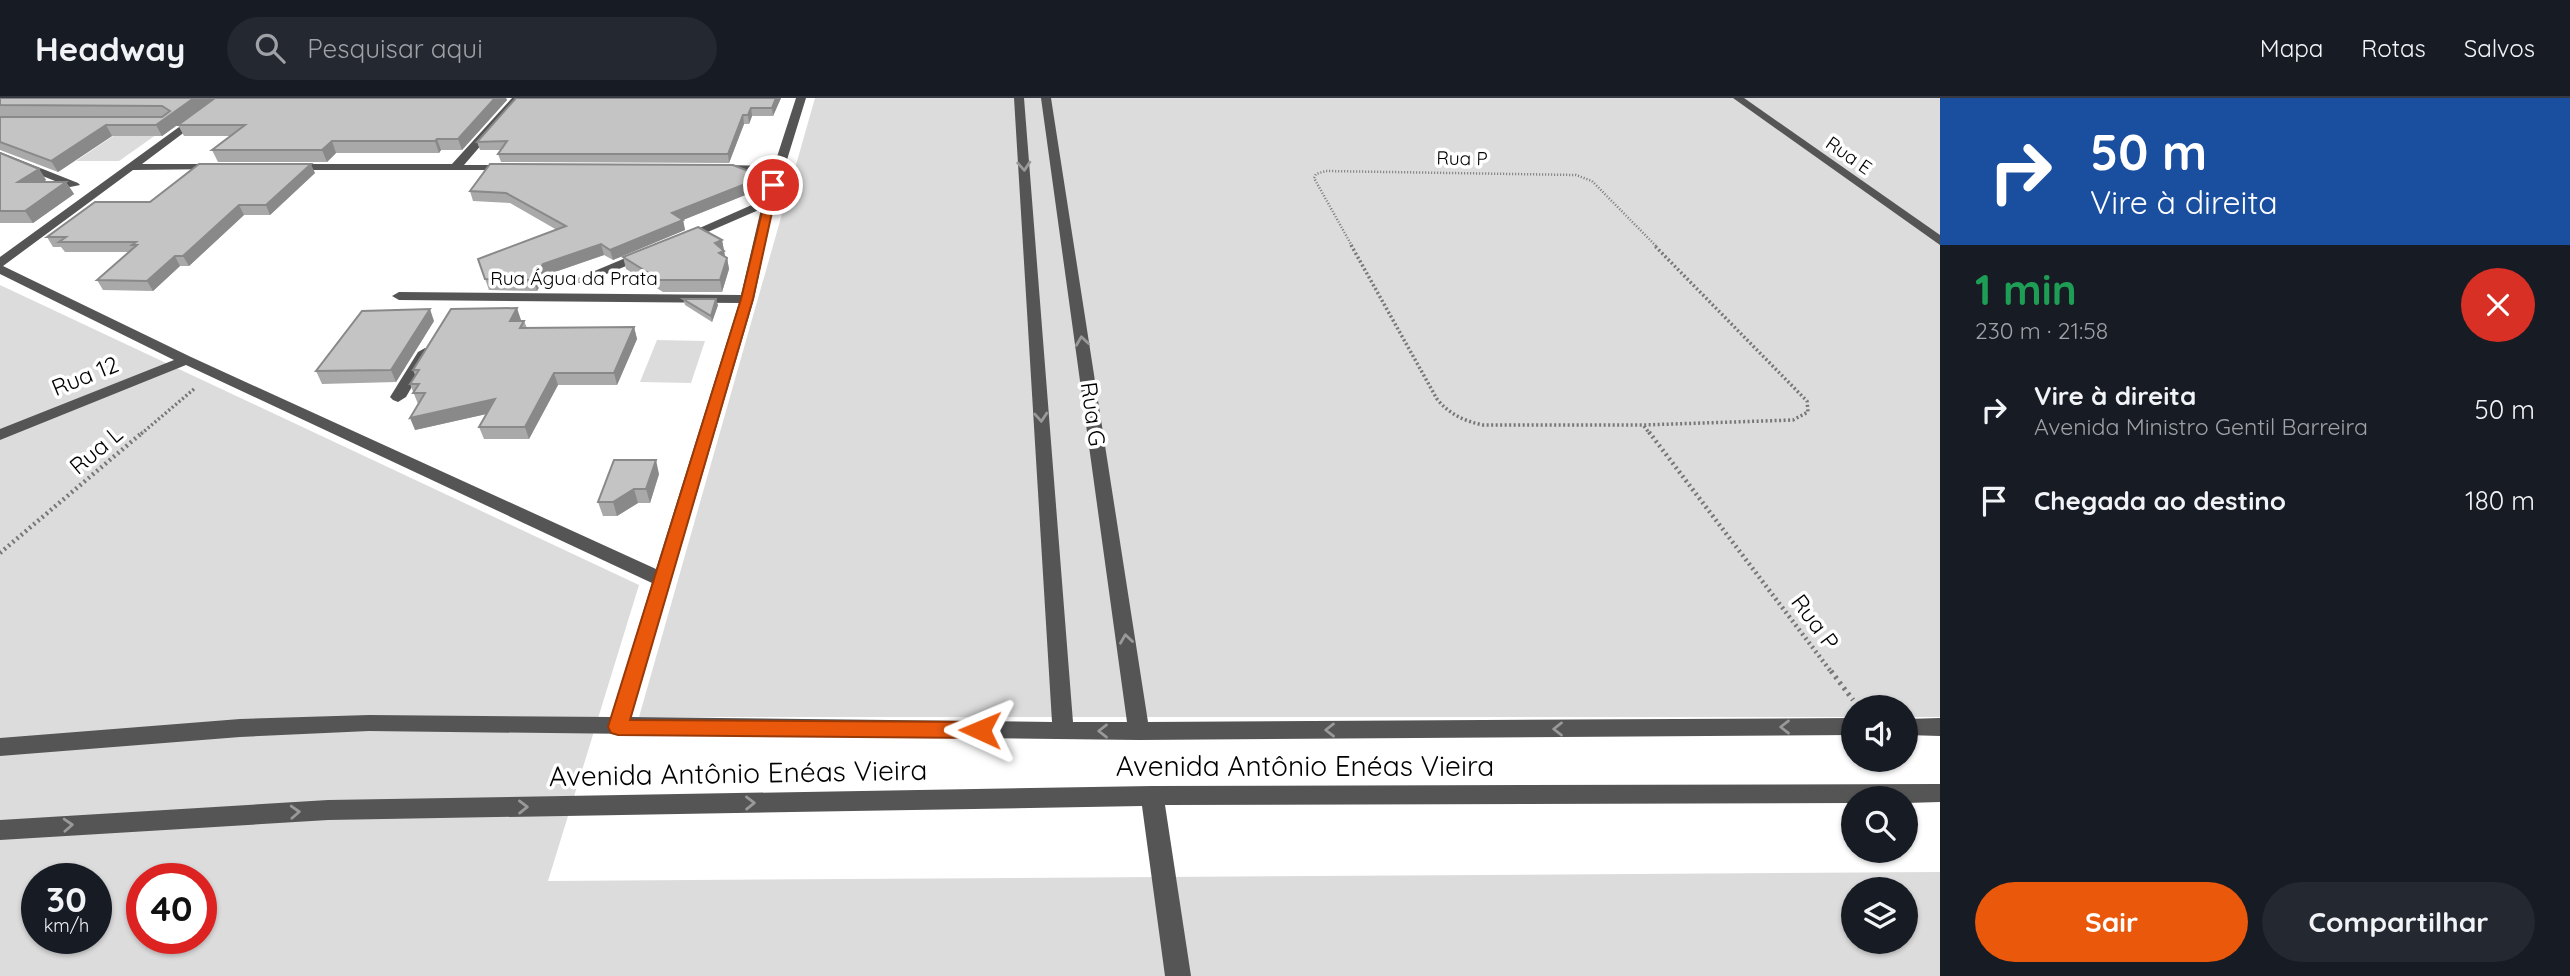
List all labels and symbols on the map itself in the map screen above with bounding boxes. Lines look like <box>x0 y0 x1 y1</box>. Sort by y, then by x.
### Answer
street label: Rua E <box>1821 131 1877 179</box>
street label: Rua P <box>1436 146 1488 170</box>
pin <box>743 155 803 215</box>
one-way arrow <box>1016 161 1031 172</box>
street label: Rua Água da Prata <box>490 266 658 290</box>
one-way arrow <box>1075 336 1090 347</box>
street label: Rua 12 <box>47 349 123 402</box>
street label: Rua G <box>1075 380 1112 448</box>
one-way arrow <box>1033 412 1048 423</box>
street label: Rua L <box>63 419 128 480</box>
street label: Rua P <box>1785 588 1846 655</box>
one-way arrow <box>1118 633 1133 645</box>
position arrow <box>943 693 1017 767</box>
one-way arrow <box>1779 720 1790 735</box>
one-way arrow <box>1552 721 1562 737</box>
one-way arrow <box>1324 722 1335 738</box>
one-way arrow <box>1097 723 1107 739</box>
street label: Avenida Antônio Enéas Vieira <box>1116 748 1494 783</box>
street label: Avenida Antônio Enéas Vieira <box>548 752 928 793</box>
one-way arrow <box>745 795 756 810</box>
one-way arrow <box>518 799 528 815</box>
one-way arrow <box>290 805 301 820</box>
one-way arrow <box>63 817 74 832</box>
speed limit sign: 40 <box>126 863 217 954</box>

